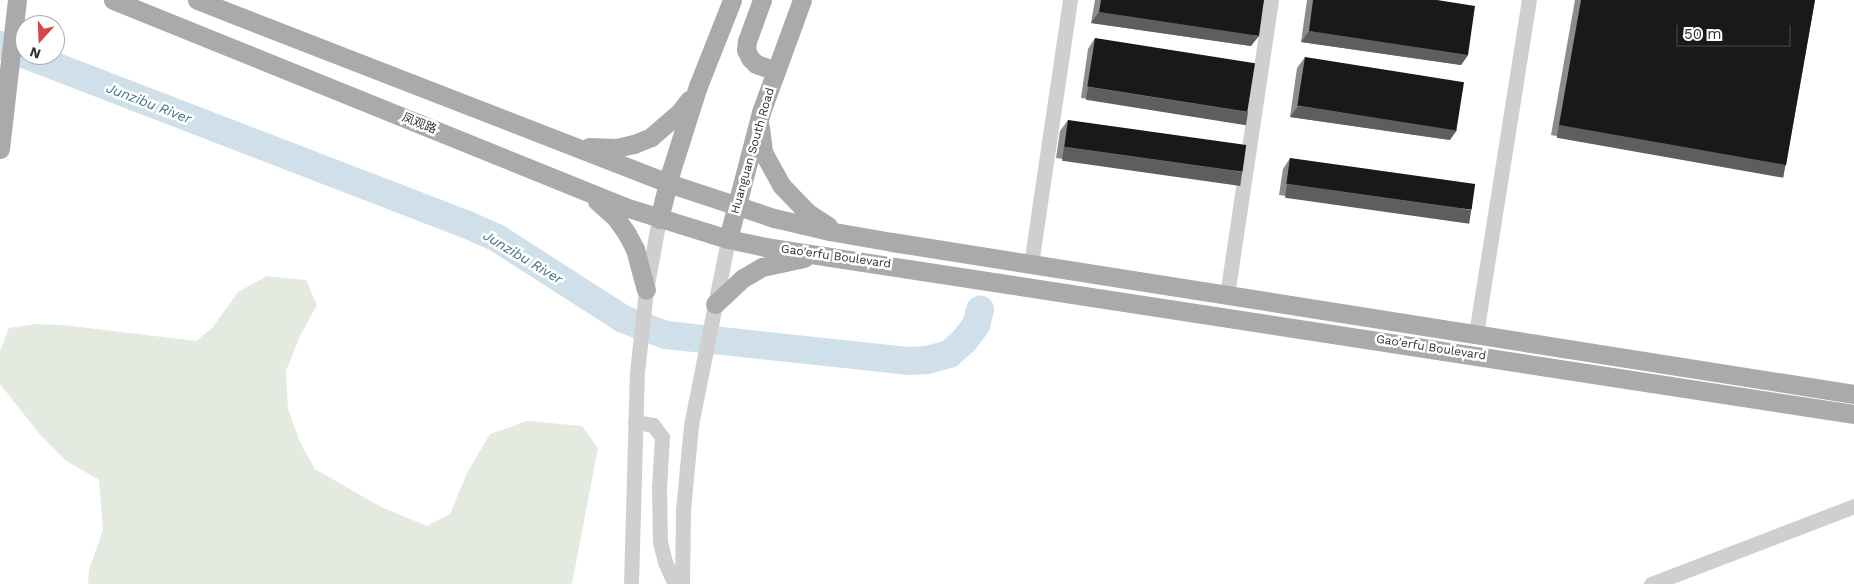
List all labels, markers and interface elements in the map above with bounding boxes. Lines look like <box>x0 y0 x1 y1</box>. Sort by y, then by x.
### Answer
north arrow <box>15 15 65 65</box>
scale bar <box>1679 15 1794 47</box>
text: 50 m <box>1684 25 1721 43</box>
text: N <box>28 44 43 62</box>
water label: Junzibu River <box>104 79 194 127</box>
street label: Huanguan South Road <box>728 86 778 216</box>
street label: 凤观路 <box>400 111 438 137</box>
water label: Junzibu River <box>480 227 566 287</box>
street label: Gao'erfu Boulevard <box>780 242 892 272</box>
street label: Gao'erfu Boulevard <box>1375 332 1487 364</box>

